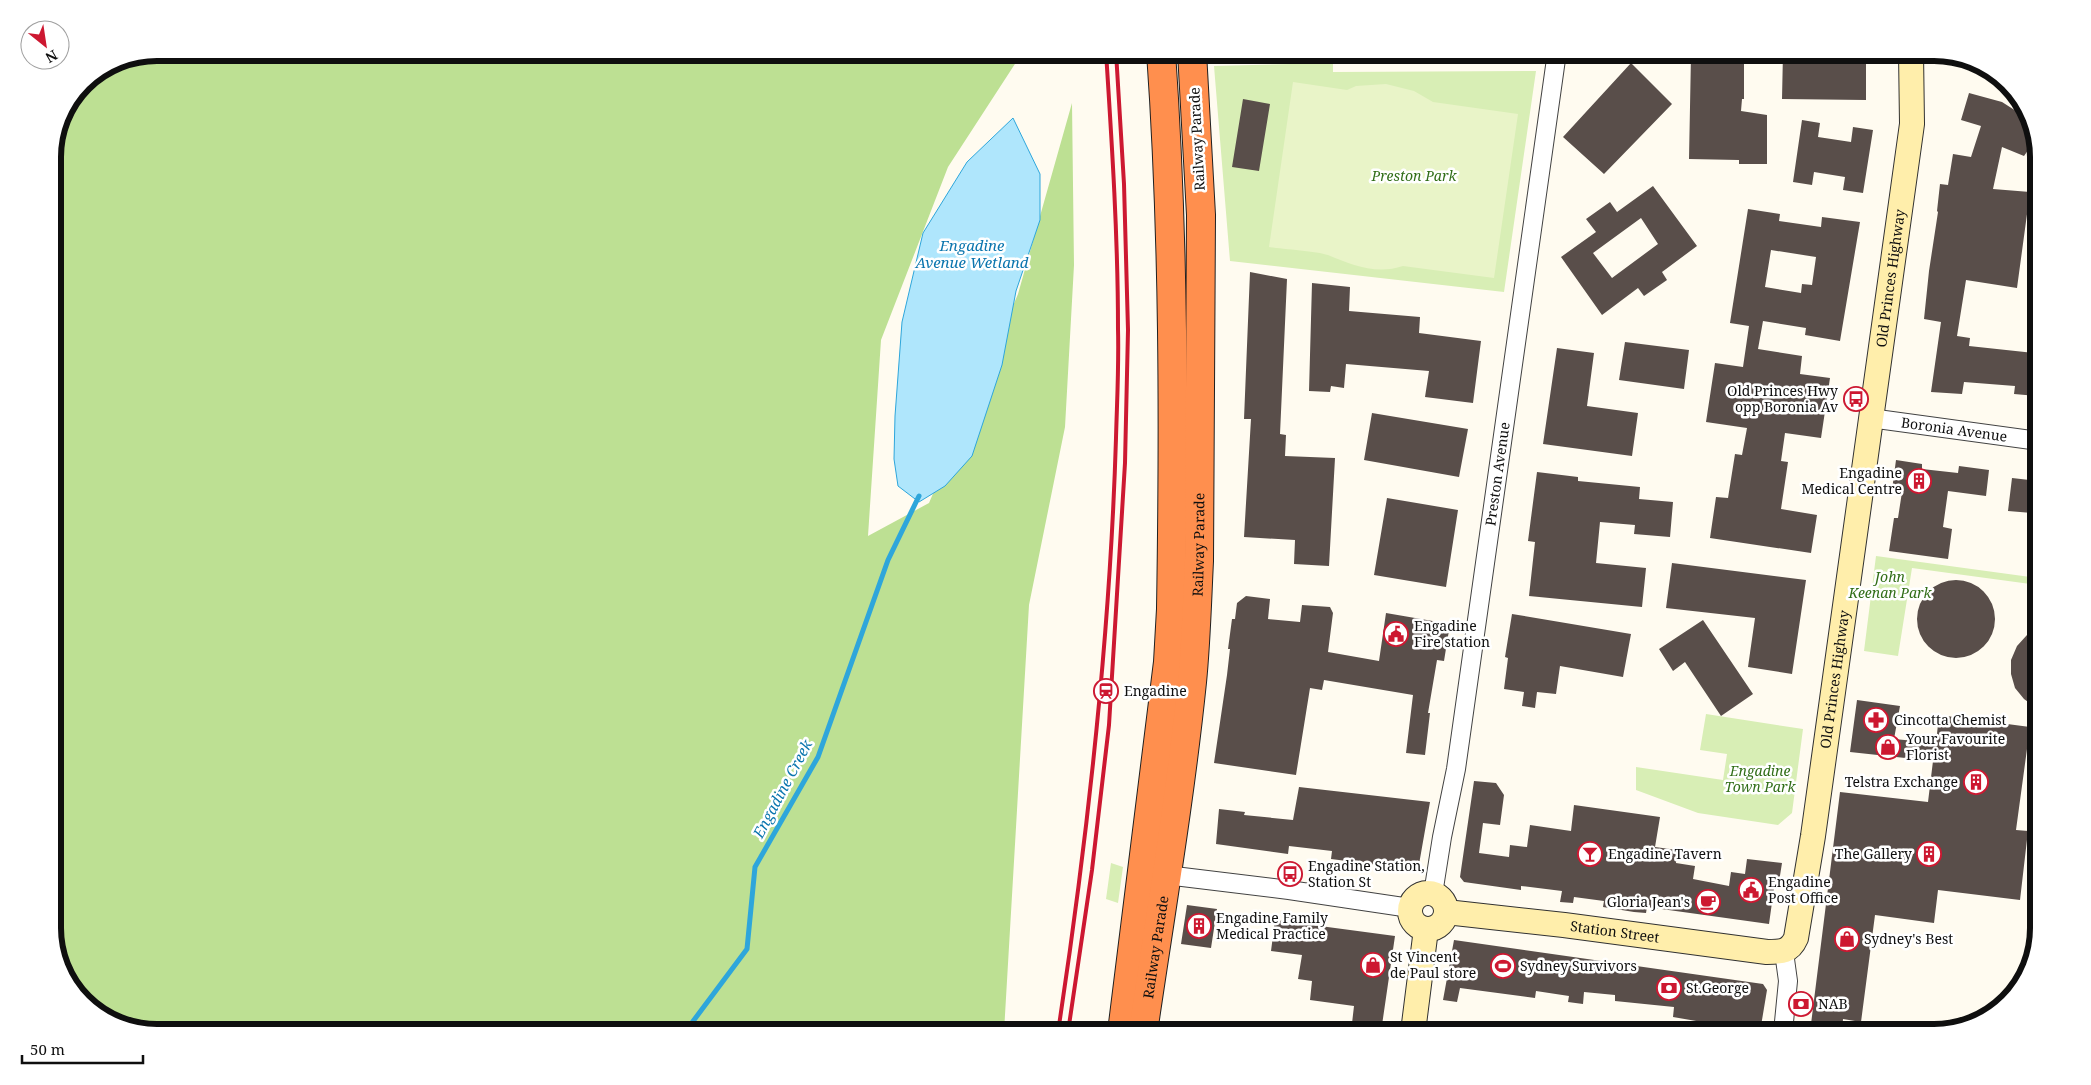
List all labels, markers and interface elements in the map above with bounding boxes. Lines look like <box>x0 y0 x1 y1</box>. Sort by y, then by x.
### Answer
north arrow <box>20 20 70 70</box>
text: N <box>42 46 61 68</box>
street label: Railway Parade <box>1184 87 1209 191</box>
park label: Preston Park <box>1371 166 1457 185</box>
street label: Old Princes Highway <box>1871 208 1909 349</box>
water label: Engadine Avenue Wetland <box>914 235 1029 272</box>
place label: Old Princes Hwy opp Boronia Av <box>1727 381 1839 416</box>
bus stop icon: Old Princes Hwy opp Boronia Av <box>1843 386 1869 412</box>
street label: Boronia Avenue <box>1900 412 2009 446</box>
street label: Preston Avenue <box>1480 421 1514 527</box>
place label: Engadine Medical Centre <box>1801 463 1902 498</box>
building icon: Engadine Medical Centre <box>1906 468 1932 494</box>
street label: Railway Parade <box>1187 493 1208 597</box>
park label: John Keenan Park <box>1847 567 1933 602</box>
street label: Old Princes Highway <box>1815 609 1853 750</box>
place label: Engadine Fire station <box>1414 616 1490 651</box>
public building icon: Engadine Fire station <box>1383 621 1409 647</box>
station icon: Engadine <box>1093 678 1119 704</box>
place label: Engadine <box>1124 681 1187 700</box>
pharmacy icon: Cincotta Chemist <box>1863 707 1889 733</box>
place label: Cincotta Chemist <box>1894 710 2006 729</box>
place label: Your Favourite Florist <box>1905 729 2005 764</box>
shop icon: Your Favourite Florist <box>1875 734 1901 760</box>
water label: Engadine Creek <box>747 736 817 842</box>
park label: Engadine Town Park <box>1725 761 1797 796</box>
building icon: Telstra Exchange <box>1963 769 1989 795</box>
place label: Telstra Exchange <box>1845 772 1958 791</box>
bar icon: Engadine Tavern <box>1577 841 1603 867</box>
building icon: The Gallery <box>1916 841 1942 867</box>
place label: Engadine Tavern <box>1608 844 1722 863</box>
place label: The Gallery <box>1835 844 1912 863</box>
place label: Engadine Station, Station St <box>1308 856 1425 891</box>
bus stop icon: Engadine Station, Station St <box>1277 861 1303 887</box>
place label: Engadine Post Office <box>1768 872 1838 907</box>
public building icon: Engadine Post Office <box>1738 877 1764 903</box>
cafe icon: Gloria Jean's <box>1695 889 1721 915</box>
place label: Gloria Jean's <box>1607 892 1690 911</box>
street label: Railway Parade <box>1138 894 1173 1000</box>
place label: Engadine Family Medical Practice <box>1216 908 1328 943</box>
building icon: Engadine Family Medical Practice <box>1186 913 1212 939</box>
street label: Station Street <box>1569 916 1661 947</box>
shop icon: Sydney's Best <box>1834 926 1860 952</box>
place label: Sydney's Best <box>1864 929 1953 948</box>
place label: St Vincent de Paul store <box>1390 947 1476 982</box>
shop icon: St Vincent de Paul store <box>1360 952 1386 978</box>
sports icon: Sydney Survivors <box>1490 953 1516 979</box>
place label: Sydney Survivors <box>1520 956 1637 975</box>
bank icon: St.George <box>1656 975 1682 1001</box>
place label: St.George <box>1686 978 1749 997</box>
bank icon: NAB <box>1788 991 1814 1017</box>
place label: NAB <box>1818 994 1848 1013</box>
scale bar <box>22 1032 144 1064</box>
text: 50 m <box>30 1039 65 1059</box>

